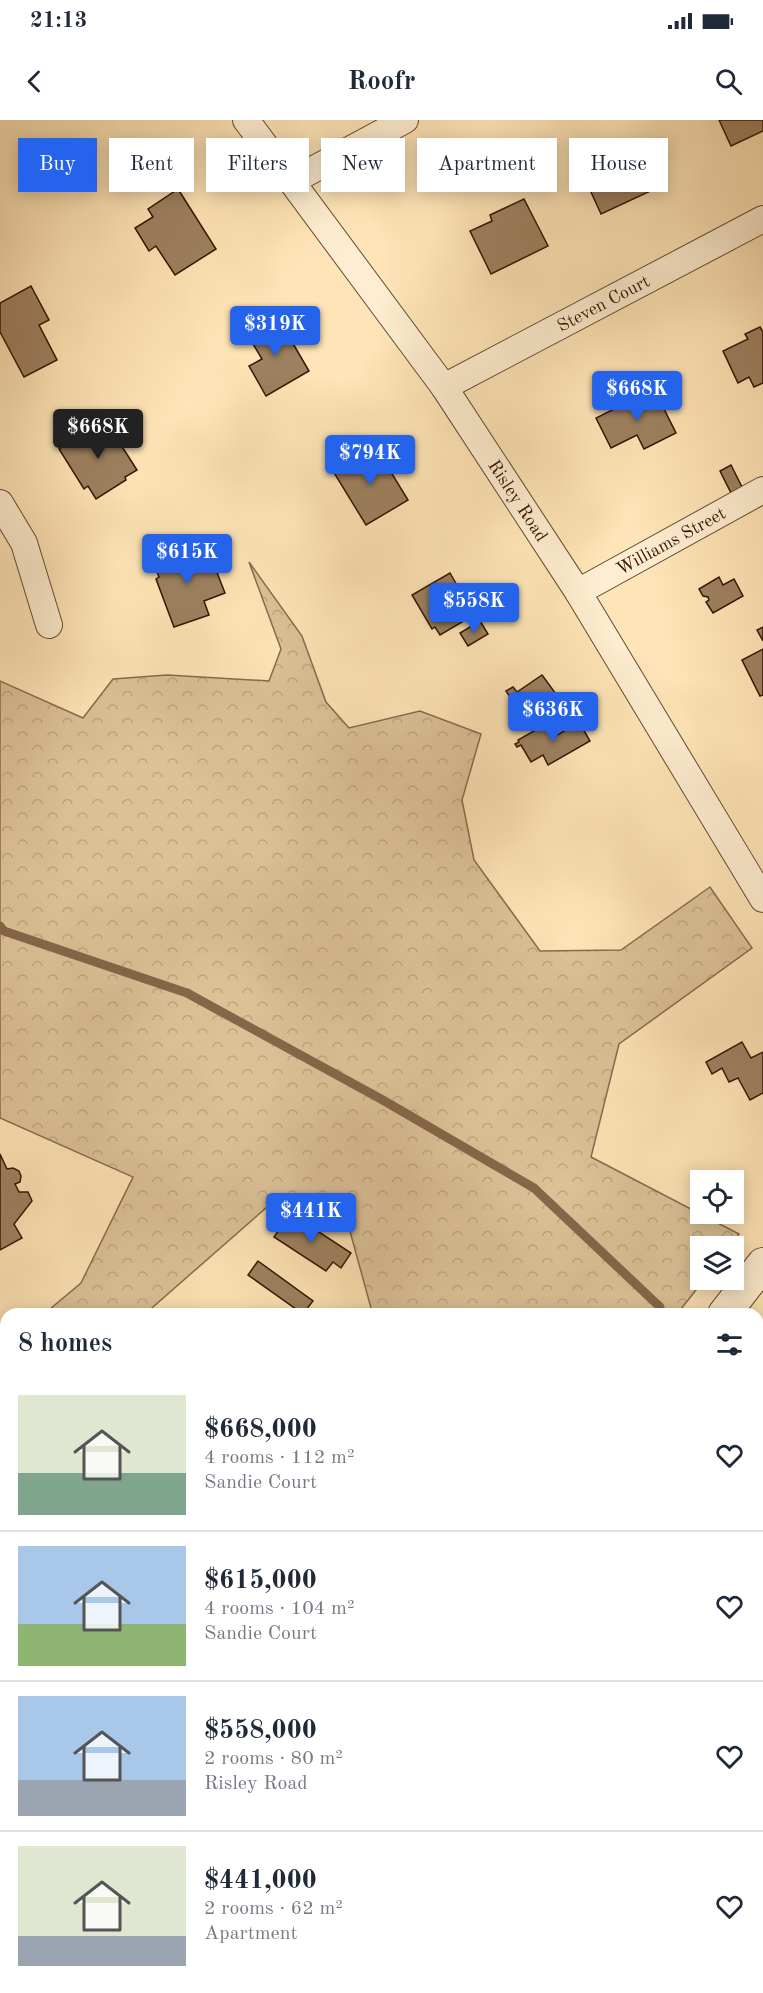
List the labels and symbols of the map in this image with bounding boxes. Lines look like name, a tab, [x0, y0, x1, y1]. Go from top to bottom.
street label: Steven Court	[554, 272, 653, 336]
pin: $319K	[233, 306, 317, 357]
pin: $668K	[595, 371, 679, 422]
pin: $668K	[56, 409, 140, 460]
pin: $794K	[328, 435, 412, 486]
street label: Risley Road	[484, 457, 550, 545]
street label: Williams Street	[614, 504, 729, 579]
pin: $615K	[145, 534, 229, 585]
pin: $558K	[432, 583, 516, 634]
pin: $636K	[511, 692, 595, 743]
pin: $441K	[269, 1193, 353, 1244]

